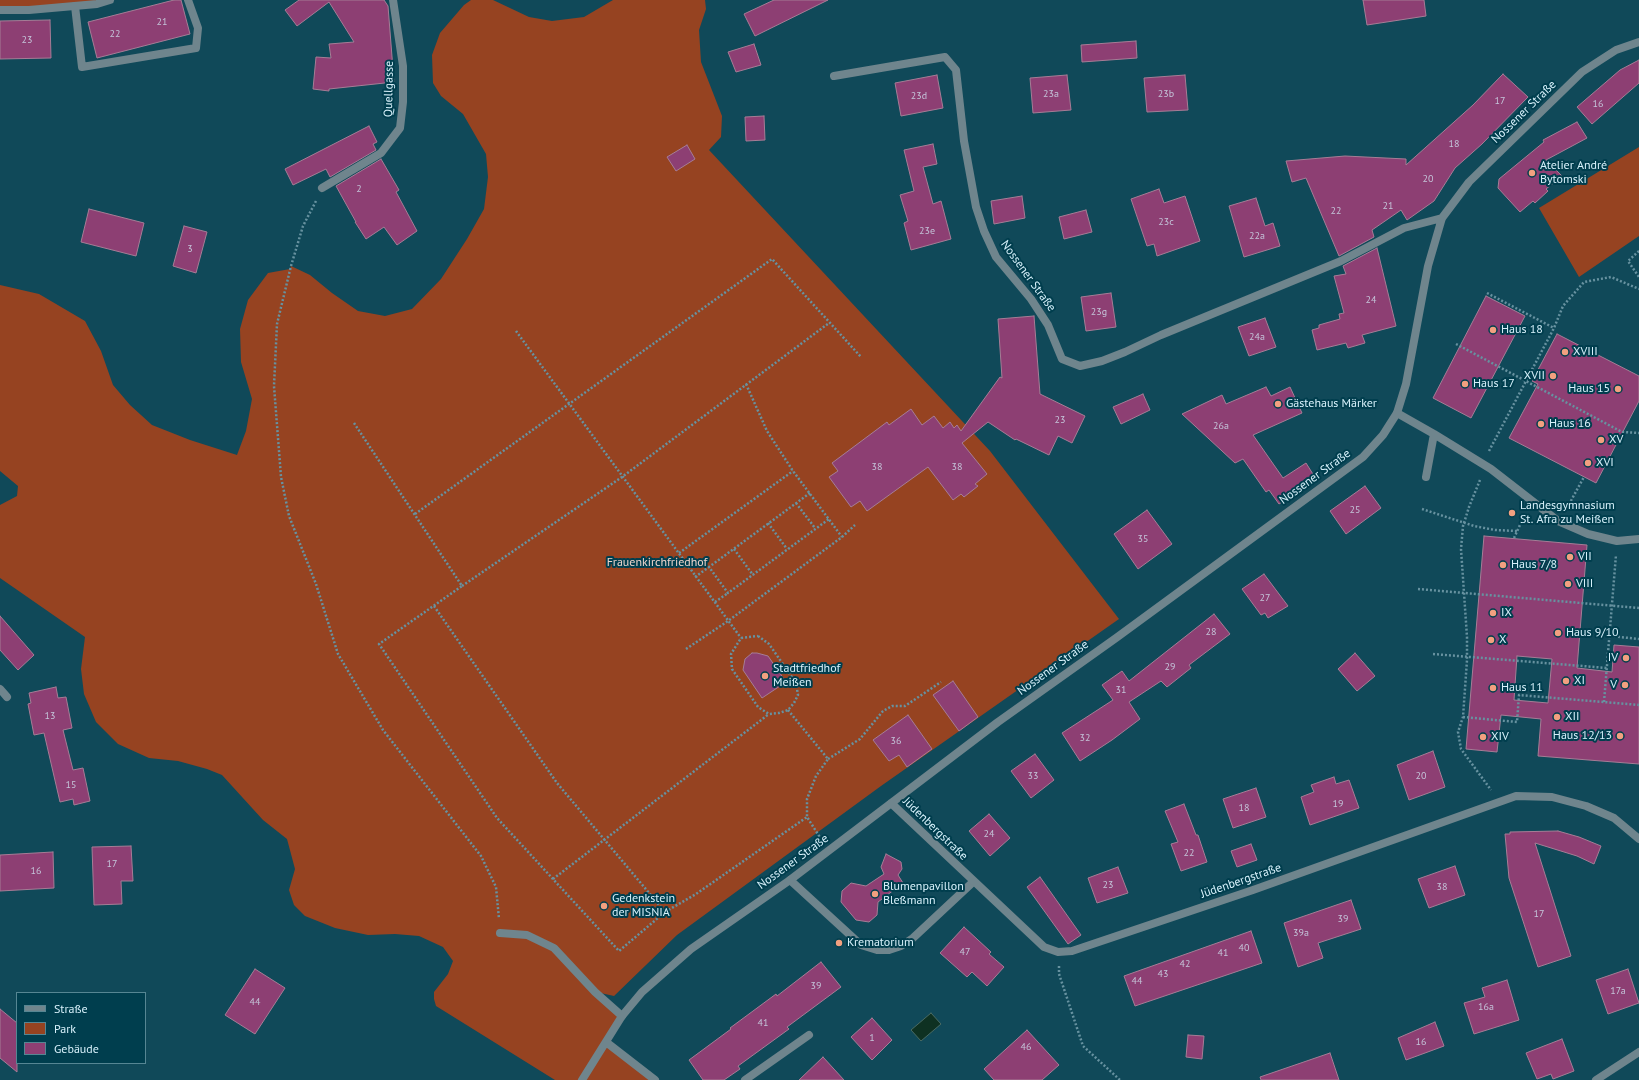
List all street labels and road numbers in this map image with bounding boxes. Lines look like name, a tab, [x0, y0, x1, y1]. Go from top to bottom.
street label: Quellgasse	[381, 61, 397, 117]
street label: Nossener Straße	[1489, 78, 1559, 146]
street label: Nossener Straße	[997, 238, 1059, 314]
street label: Nossener Straße	[1277, 446, 1353, 508]
street label: Nossener Straße	[1015, 637, 1091, 699]
street label: Jüdenbergstraße	[900, 794, 970, 864]
street label: Nossener Straße	[755, 831, 831, 893]
street label: Jüdenbergstraße	[1199, 860, 1283, 902]

